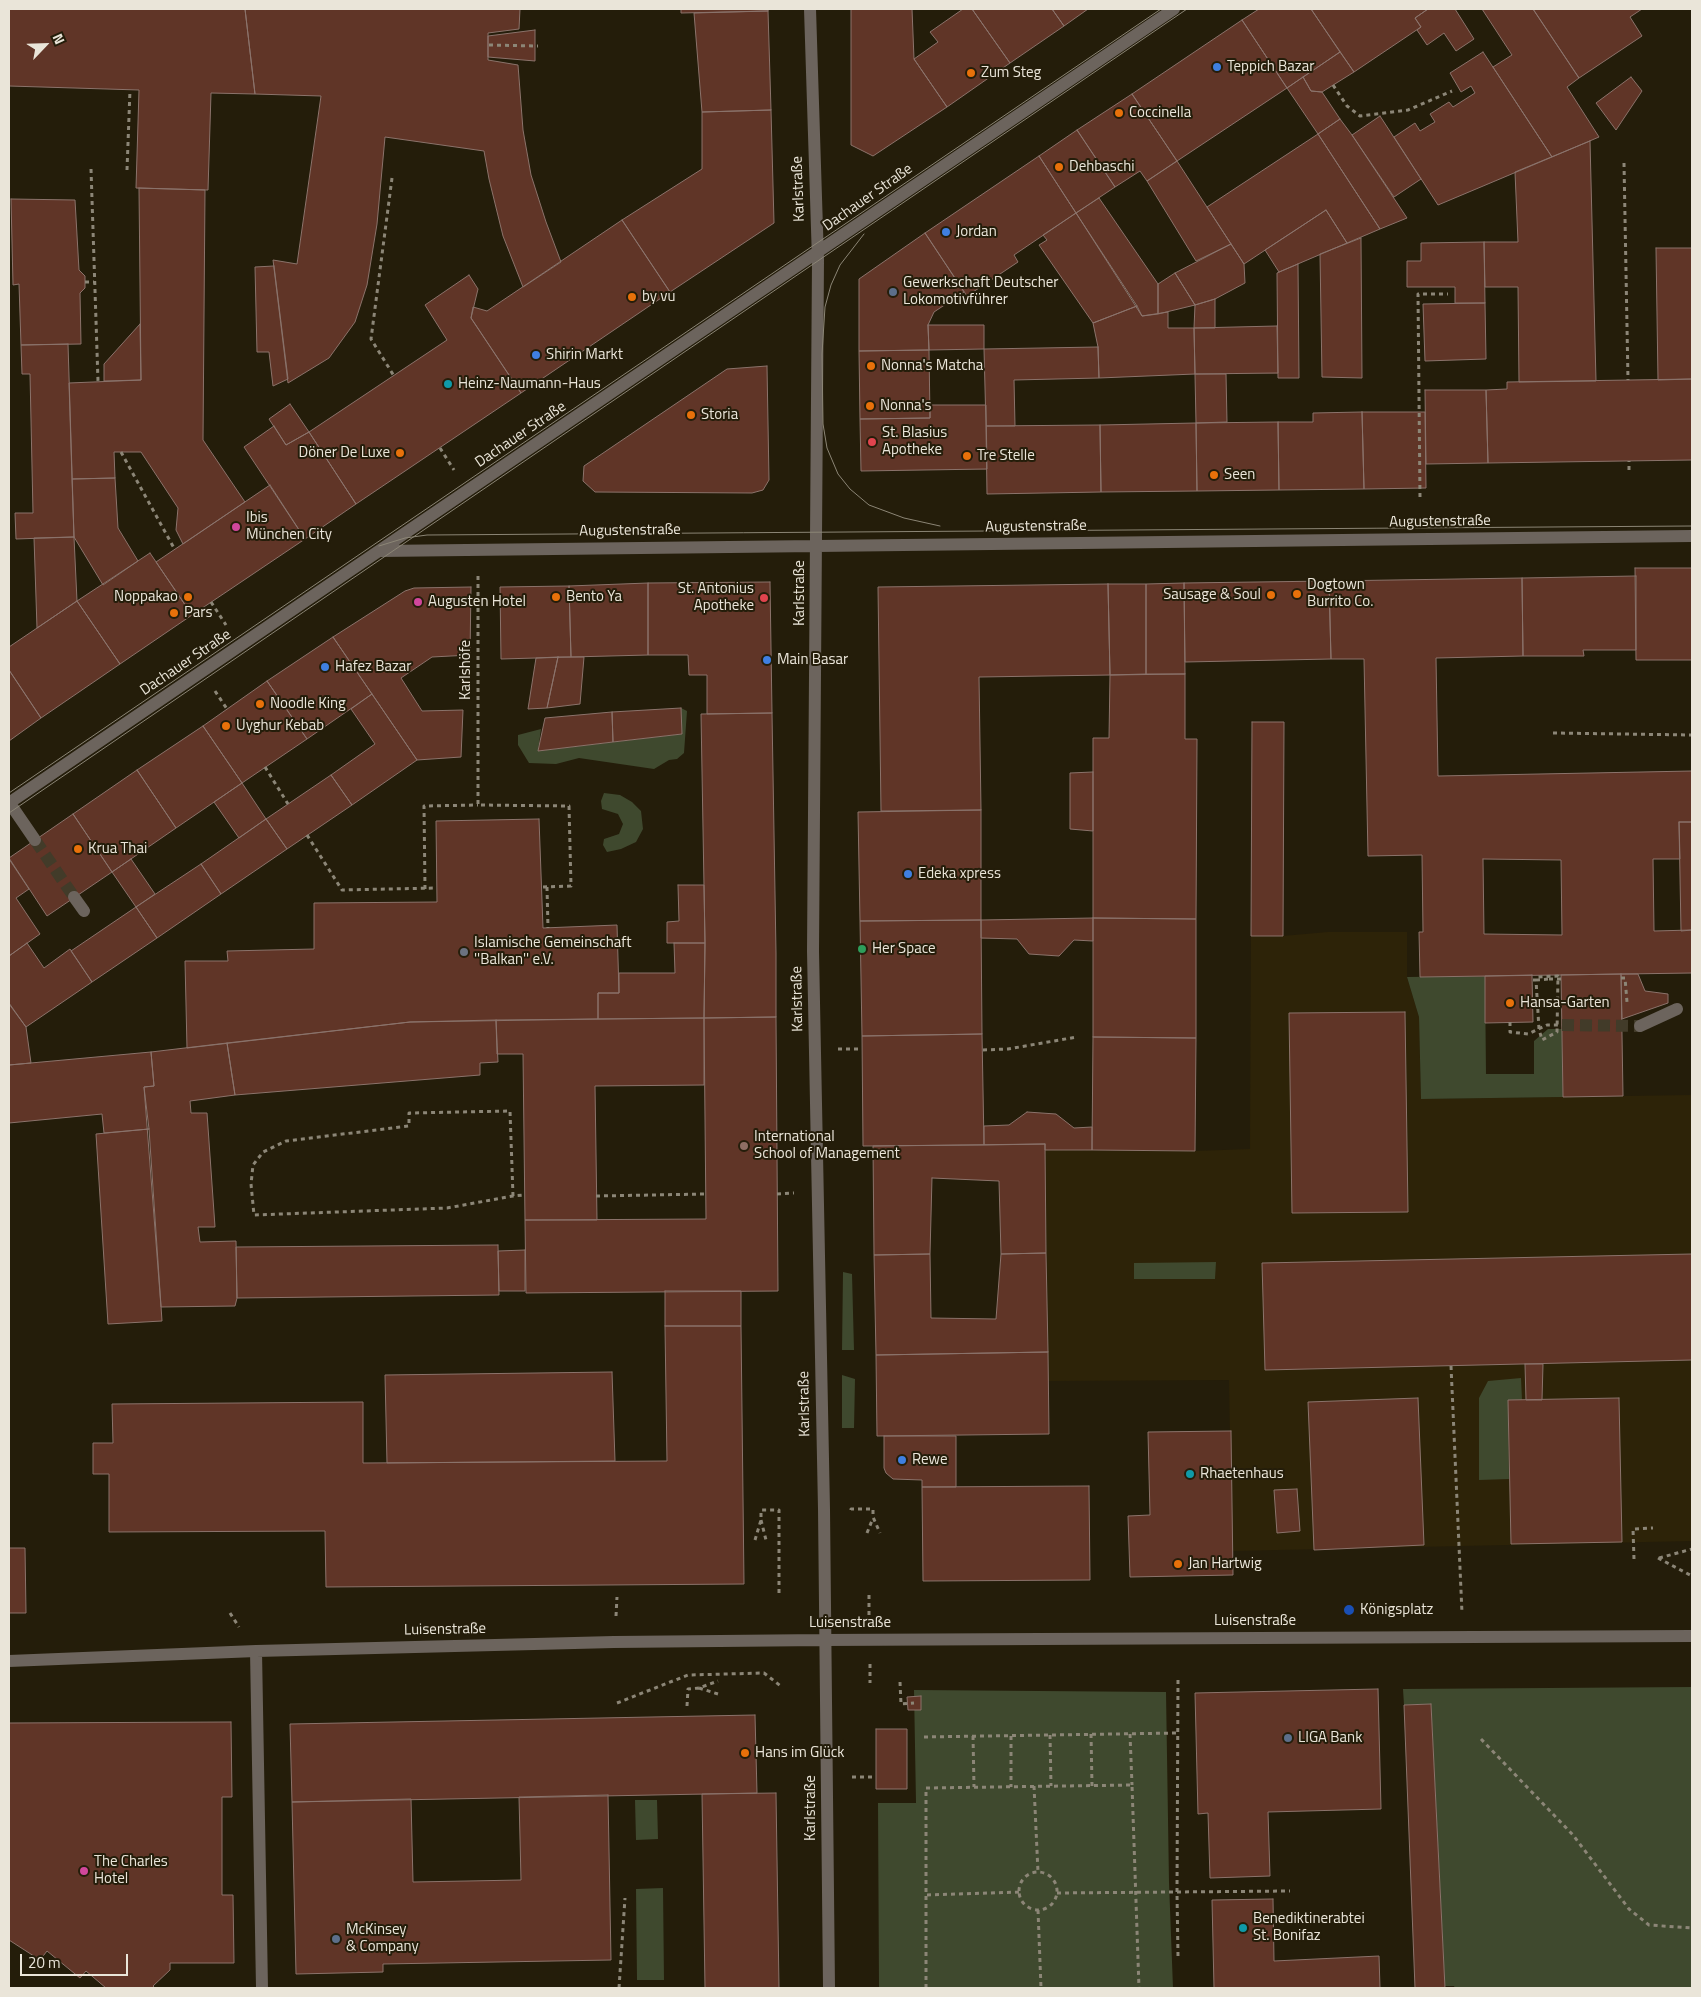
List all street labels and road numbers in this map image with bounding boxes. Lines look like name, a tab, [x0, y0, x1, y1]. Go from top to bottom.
street label: Karlstraße	[789, 156, 809, 222]
street label: Dachauer Straße	[820, 160, 916, 236]
street label: Dachauer Straße	[472, 398, 570, 472]
street label: Augustenstraße	[1389, 512, 1491, 532]
street label: Augustenstraße	[985, 517, 1087, 537]
street label: Augustenstraße	[579, 521, 681, 541]
street label: Karlstraße	[791, 560, 809, 626]
street label: Dachauer Straße	[137, 626, 235, 700]
street label: Karlshöfe	[457, 640, 475, 700]
street label: Karlstraße	[788, 966, 808, 1032]
street label: Karlstraße	[795, 1371, 815, 1437]
street label: Luisenstraße	[1214, 1612, 1296, 1630]
street label: Luisenstraße	[809, 1614, 891, 1632]
street label: Luisenstraße	[404, 1620, 486, 1640]
street label: Karlstraße	[802, 1775, 820, 1841]

